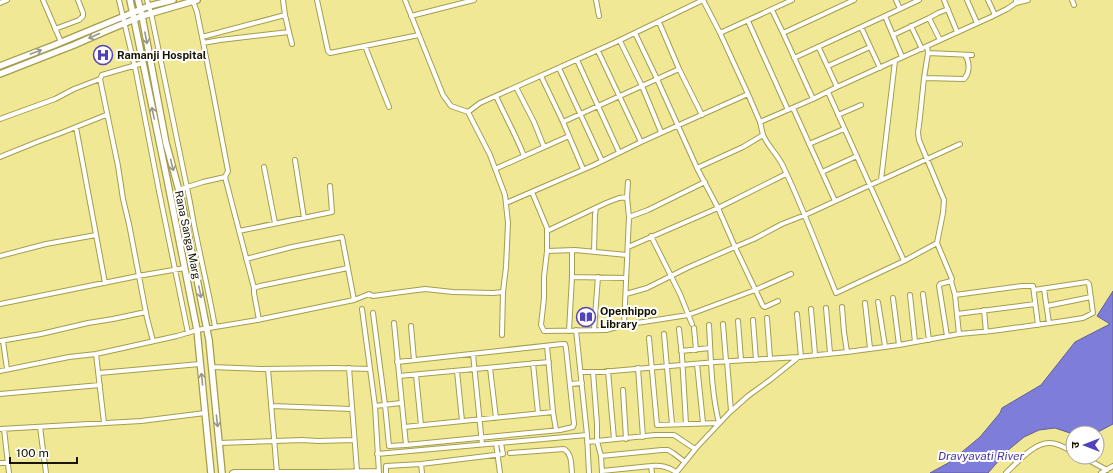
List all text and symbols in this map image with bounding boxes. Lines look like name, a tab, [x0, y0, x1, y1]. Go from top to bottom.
one-way arrow	[143, 31, 151, 44]
one-way arrow	[88, 33, 100, 40]
hospital icon: Ramanji Hospital	[92, 44, 114, 66]
one-way arrow	[30, 47, 42, 55]
place label: Ramanji Hospital	[117, 49, 207, 61]
one-way arrow	[149, 107, 157, 120]
one-way arrow	[169, 159, 176, 172]
street label: Rana Sanga Marg	[173, 190, 203, 281]
one-way arrow	[196, 286, 204, 299]
place label: Openhippo Library	[600, 305, 657, 330]
library icon: Openhippo Library	[575, 306, 597, 328]
one-way arrow	[198, 372, 205, 385]
one-way arrow	[213, 414, 221, 427]
north arrow	[1065, 425, 1105, 465]
scale bar	[10, 439, 77, 465]
text: उ	[1069, 441, 1081, 448]
text: 100 m	[16, 446, 49, 460]
water label: Dravyavati River	[938, 449, 1025, 463]

